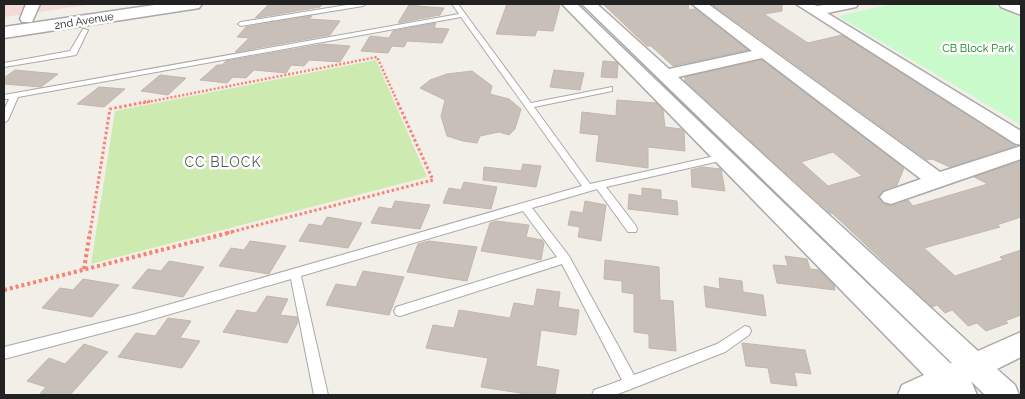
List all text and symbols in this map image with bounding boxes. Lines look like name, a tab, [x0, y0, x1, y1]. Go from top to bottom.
street label: 2nd Avenue	[53, 10, 115, 32]
park label: CB Block Park	[942, 42, 1014, 55]
district label: CC BLOCK	[185, 154, 261, 170]

